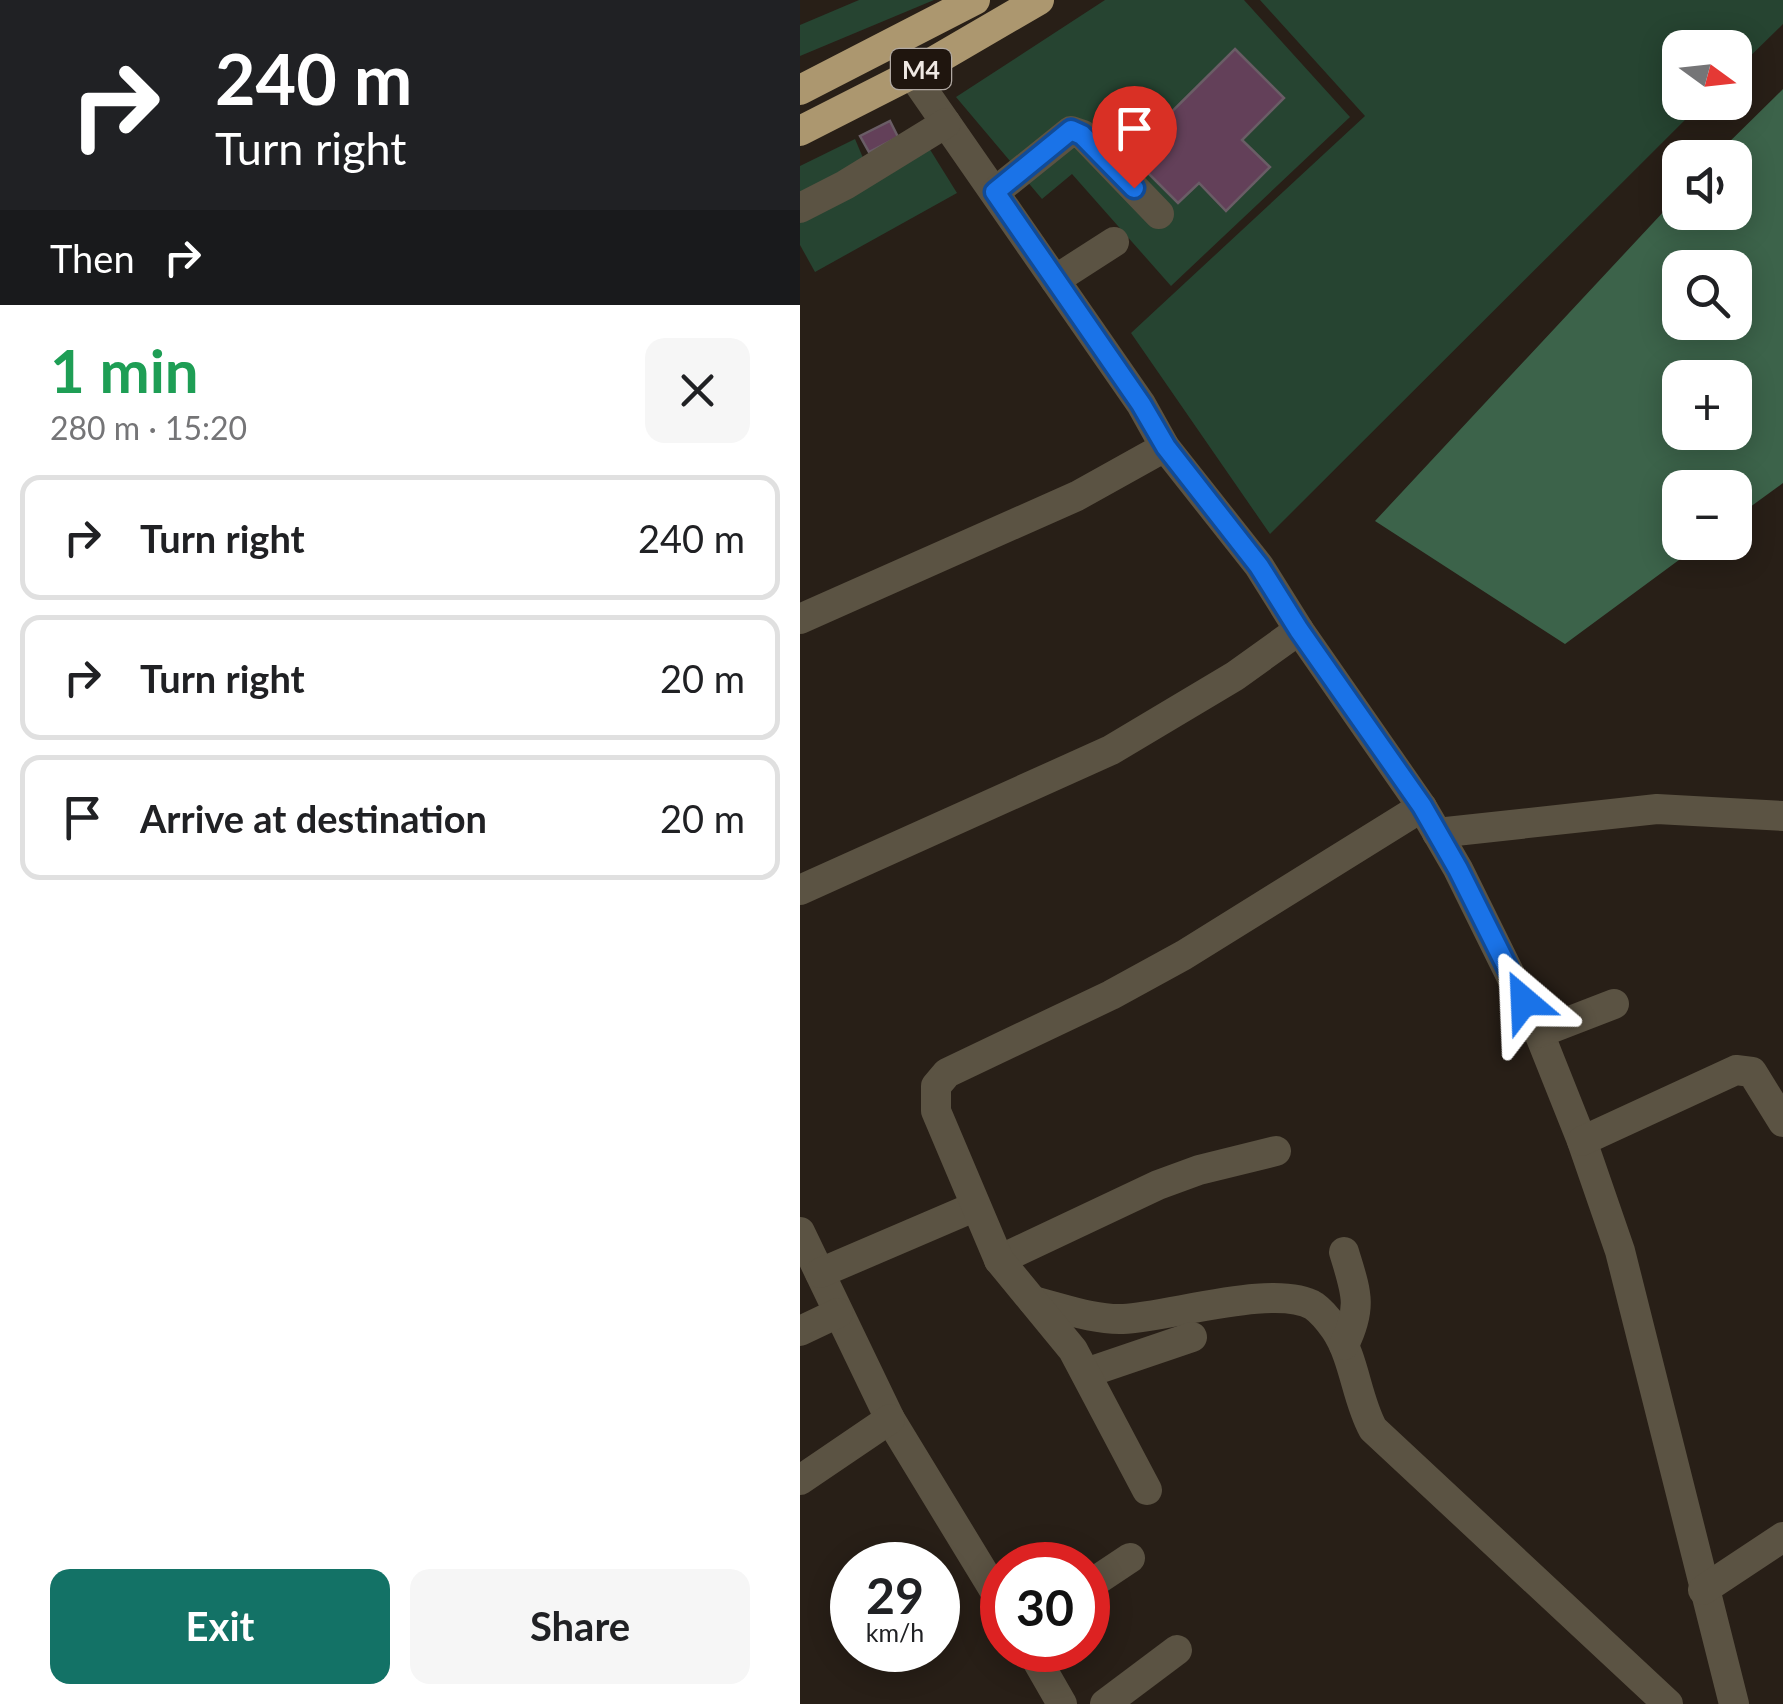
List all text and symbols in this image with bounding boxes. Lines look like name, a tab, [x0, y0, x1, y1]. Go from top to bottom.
north arrow	[1662, 30, 1752, 120]
map controls	[1662, 30, 1752, 560]
text: 240 m	[215, 36, 412, 120]
icon: right	[50, 40, 180, 170]
road number: M4	[891, 49, 951, 89]
pin	[1092, 86, 1177, 189]
icon: arrive	[1107, 101, 1162, 156]
text: Turn right	[215, 121, 406, 175]
button: sound	[1662, 140, 1752, 230]
icon: right	[155, 230, 210, 285]
text: Then	[50, 235, 135, 281]
button: search	[1662, 250, 1752, 340]
text: 1 min	[50, 334, 199, 406]
button: close	[645, 338, 750, 443]
button: +	[1662, 360, 1752, 450]
text: 280 m · 15:20	[50, 408, 247, 447]
button: −	[1662, 470, 1752, 560]
icon: right	[55, 510, 110, 565]
text: Turn right	[140, 515, 305, 561]
text: 240 m	[638, 515, 745, 561]
icon: right	[55, 650, 110, 705]
text: Turn right	[140, 655, 305, 701]
text: 20 m	[660, 655, 745, 701]
icon: arrive	[55, 790, 110, 845]
text: Arrive at destination	[140, 795, 487, 841]
text: 20 m	[660, 795, 745, 841]
position arrow	[1472, 949, 1576, 1053]
speed limit sign: 30	[980, 1542, 1110, 1672]
text: 29	[866, 1565, 924, 1625]
button: Exit	[50, 1569, 390, 1684]
button: Share	[410, 1569, 750, 1684]
text: km/h	[866, 1617, 924, 1647]

